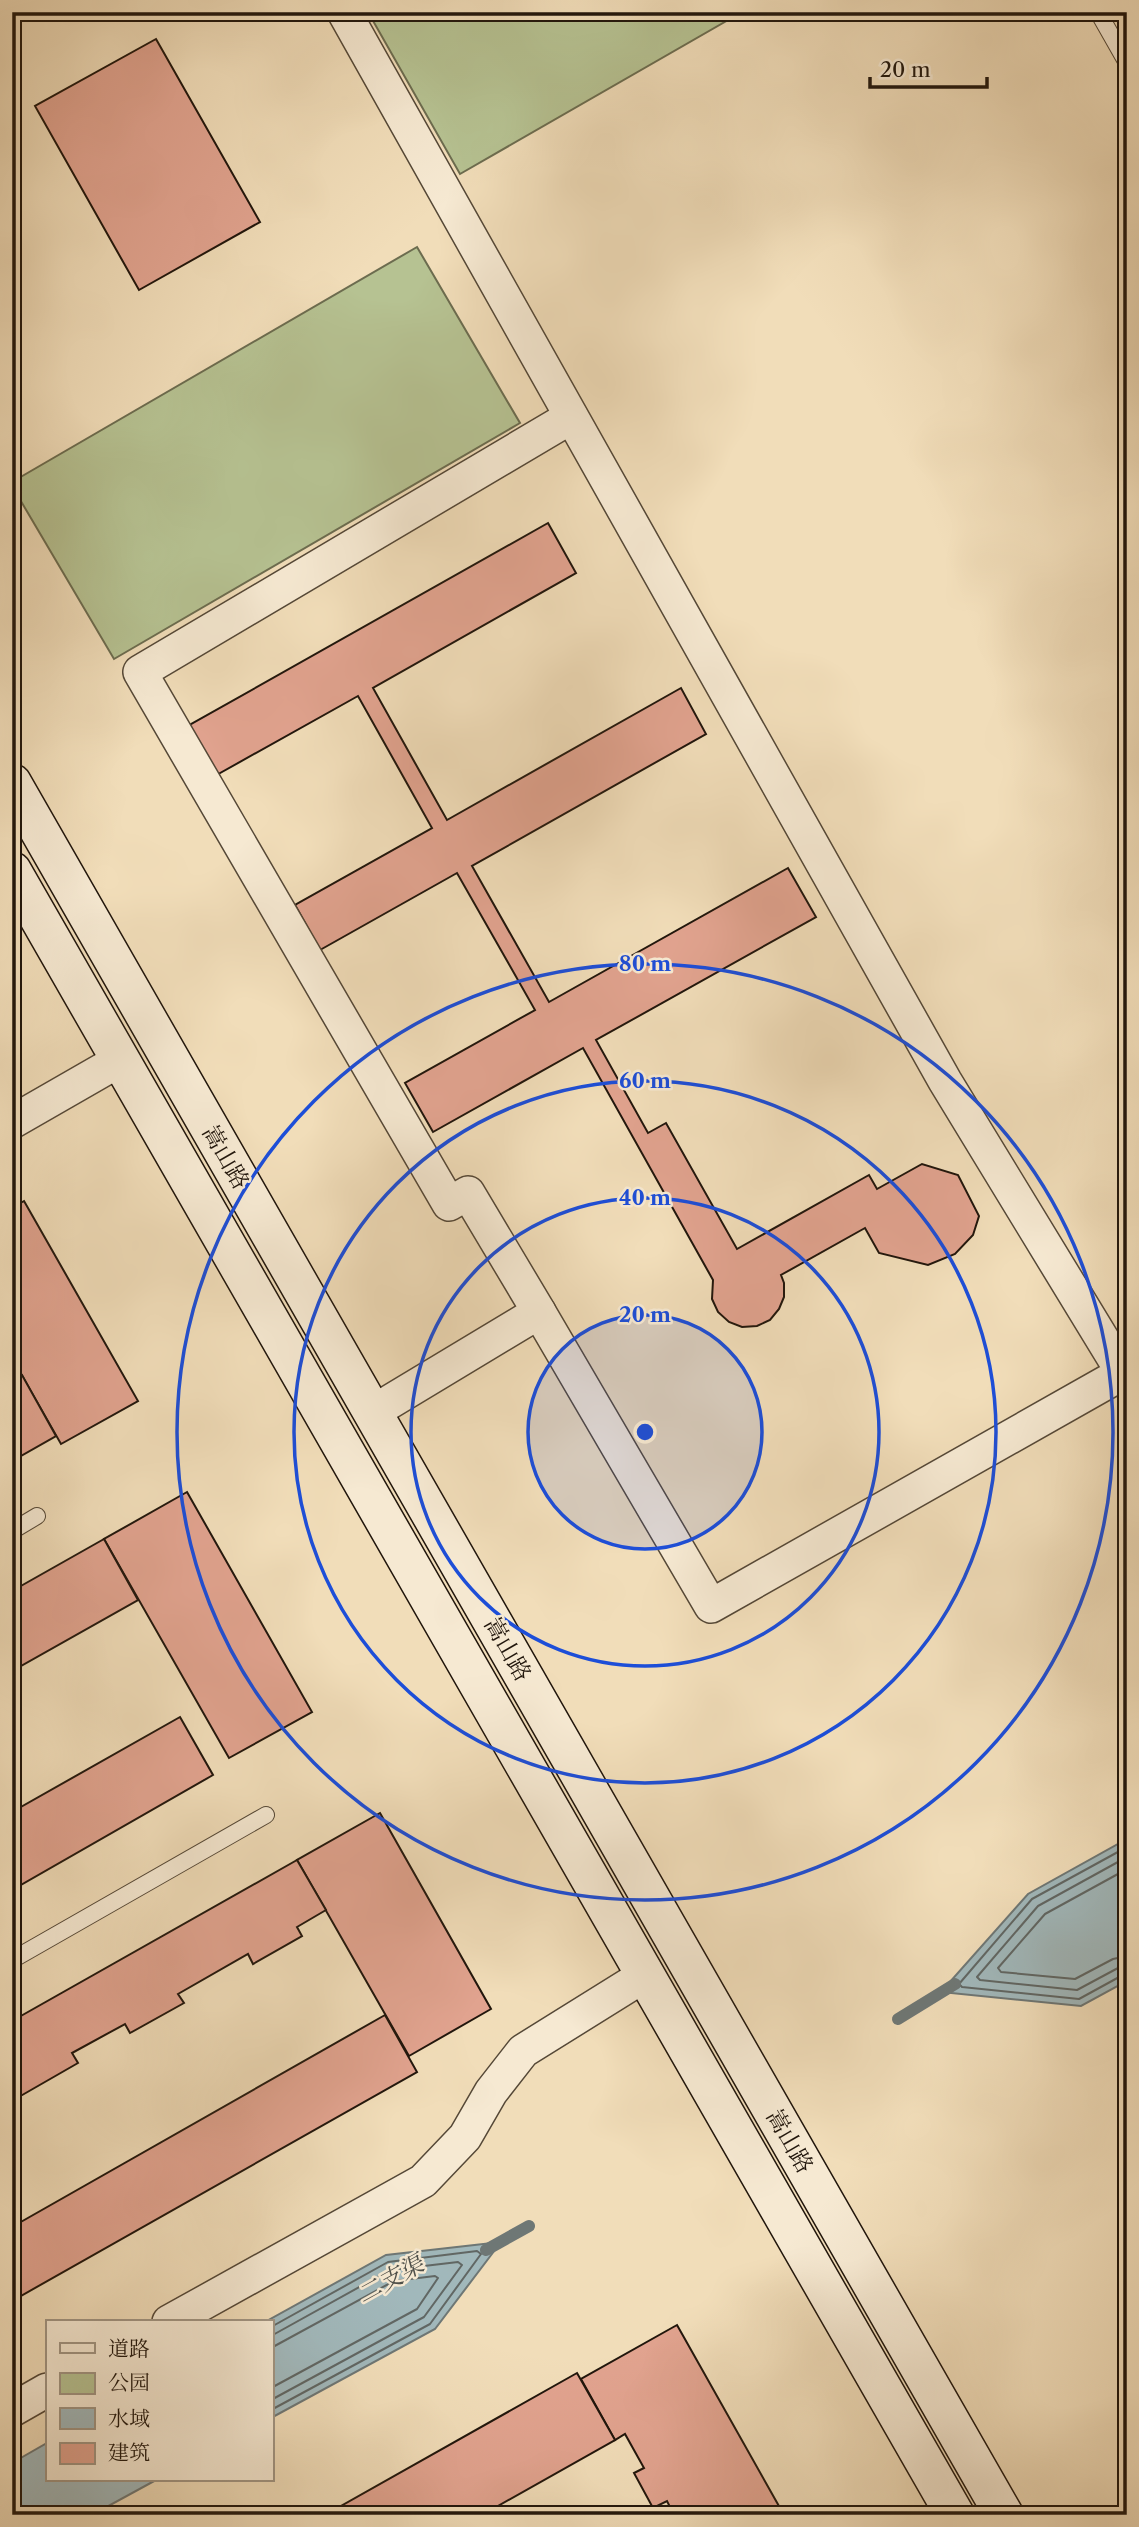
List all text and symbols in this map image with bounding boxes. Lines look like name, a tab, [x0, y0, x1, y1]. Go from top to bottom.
scale bar	[870, 46, 987, 90]
text: 20 m	[880, 57, 931, 82]
text: 80 m	[619, 951, 671, 976]
text: 60 m	[619, 1068, 671, 1093]
street label: 嵩山路	[197, 1120, 255, 1194]
text: 40 m	[619, 1185, 671, 1210]
text: 20 m	[619, 1302, 671, 1327]
centre of rings	[633, 1420, 657, 1444]
street label: 嵩山路	[479, 1612, 537, 1686]
street label: 嵩山路	[761, 2104, 819, 2178]
water label: 二支渠	[351, 2247, 431, 2309]
legend	[46, 2320, 273, 2482]
text: 道路	[108, 2336, 150, 2361]
text: 公园	[108, 2370, 150, 2395]
text: 水域	[108, 2406, 150, 2431]
text: 建筑	[108, 2440, 150, 2465]

